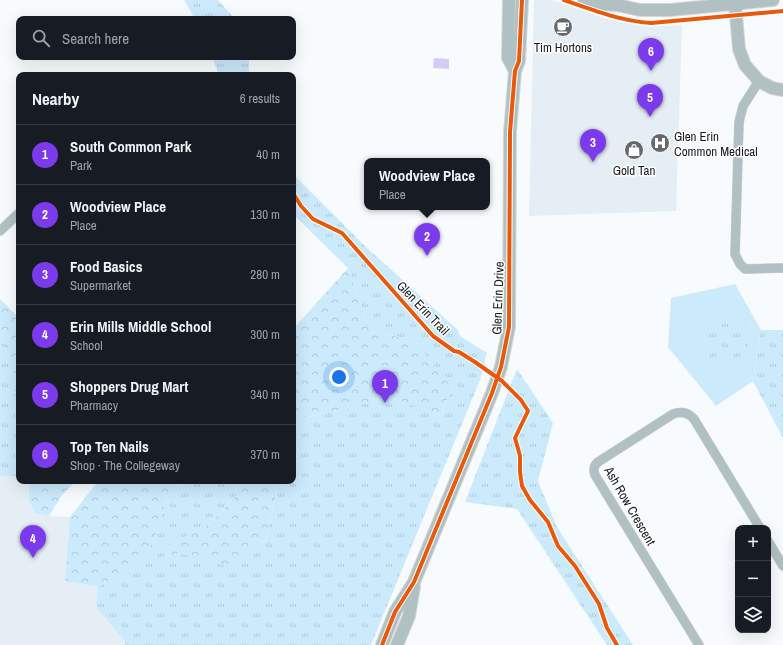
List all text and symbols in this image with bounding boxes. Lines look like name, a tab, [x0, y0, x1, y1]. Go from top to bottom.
search box	[16, 16, 296, 60]
cafe icon: Tim Hortons	[552, 16, 574, 38]
icon: search	[30, 27, 52, 49]
text: Search here	[62, 28, 129, 49]
pin: 6	[638, 38, 664, 71]
place label: Tim Hortons	[534, 39, 592, 56]
pin: 5	[637, 84, 663, 117]
text: Nearby	[32, 87, 79, 110]
text: 6 results	[240, 90, 280, 107]
place label: Glen Erin Common Medical	[674, 128, 758, 160]
pin: 3	[580, 129, 606, 162]
hospital icon: Glen Erin Common Medical	[649, 132, 671, 154]
text: South Common Park	[70, 136, 192, 157]
shop icon: Gold Tan	[623, 139, 645, 161]
text: 1	[42, 146, 48, 163]
text: 40 m	[256, 146, 280, 163]
text: Park	[70, 157, 92, 174]
popup	[364, 158, 490, 210]
place label: Gold Tan	[613, 162, 655, 179]
text: Woodview Place	[379, 165, 475, 186]
text: Place	[379, 186, 406, 203]
text: Woodview Place	[70, 196, 166, 217]
text: 2	[42, 206, 48, 223]
text: 130 m	[250, 206, 280, 223]
text: Place	[70, 217, 97, 234]
pin: 2	[414, 223, 440, 256]
text: Food Basics	[70, 256, 143, 277]
street label: Glen Erin Drive	[488, 261, 508, 335]
text: 3	[42, 266, 48, 283]
text: 280 m	[250, 266, 280, 283]
text: Supermarket	[70, 277, 131, 294]
street label: Glen Erin Trail	[393, 277, 453, 339]
text: Erin Mills Middle School	[70, 316, 212, 337]
text: 4	[42, 326, 48, 343]
text: 300 m	[250, 326, 280, 343]
text: School	[70, 337, 103, 354]
your location	[329, 367, 349, 387]
pin: 1	[372, 370, 398, 403]
text: Shoppers Drug Mart	[70, 376, 188, 397]
text: 5	[42, 386, 48, 403]
text: 340 m	[250, 386, 280, 403]
text: Pharmacy	[70, 397, 118, 414]
text: Top Ten Nails	[70, 436, 149, 457]
text: 6	[42, 446, 48, 463]
text: 370 m	[250, 446, 280, 463]
text: Shop · The Collegeway	[70, 457, 180, 474]
street label: Ash Row Crescent	[600, 463, 659, 548]
pin: 4	[20, 525, 46, 558]
map controls	[735, 525, 771, 633]
button: +	[735, 525, 771, 561]
button: −	[735, 561, 771, 597]
button: layers	[735, 597, 771, 633]

